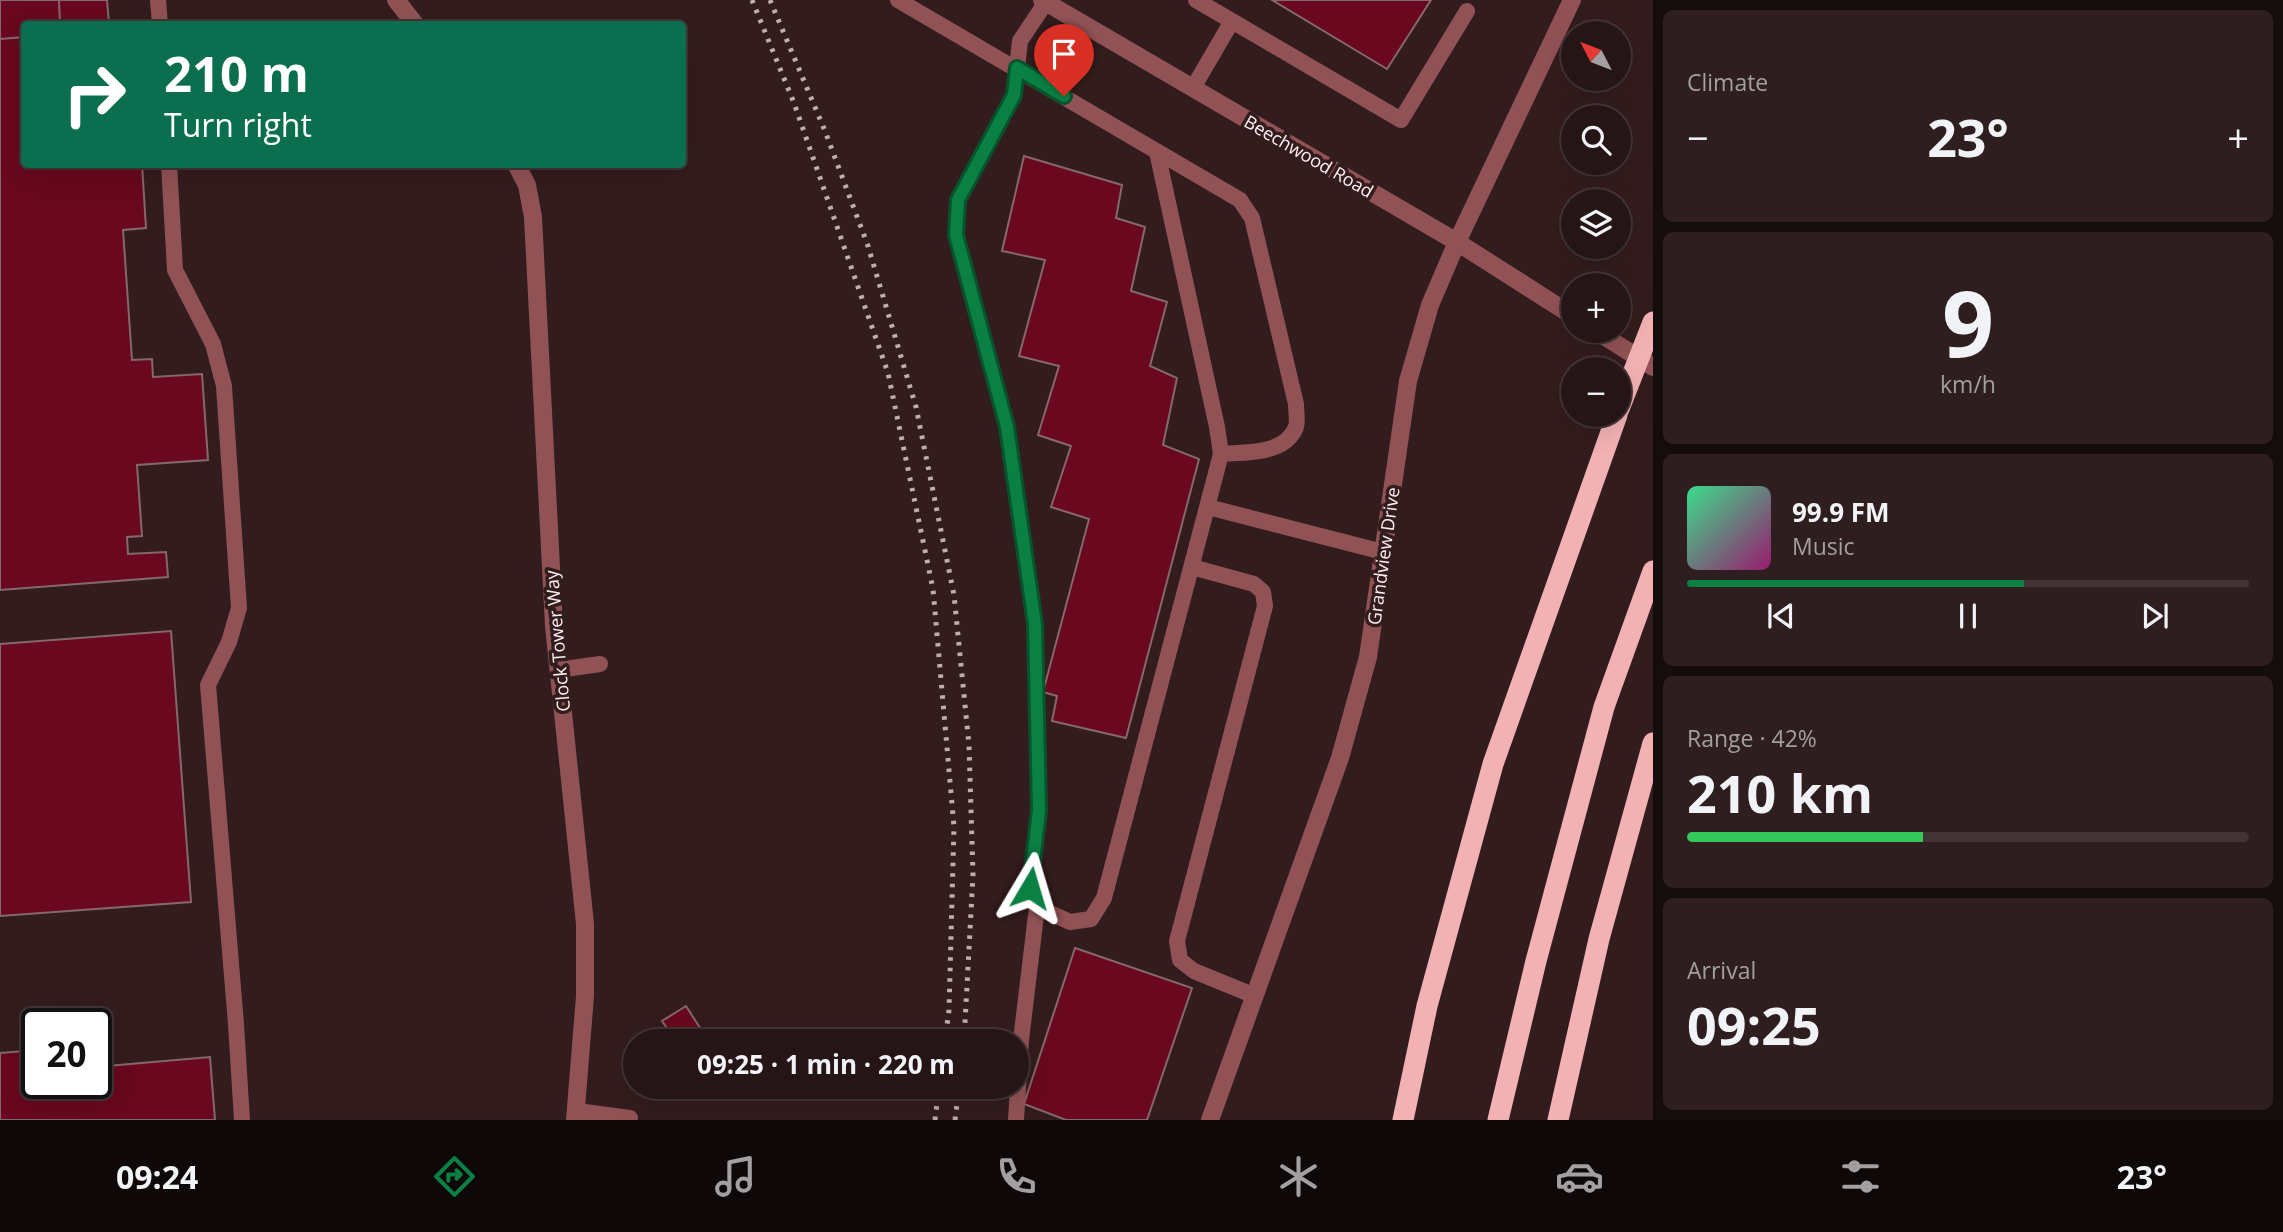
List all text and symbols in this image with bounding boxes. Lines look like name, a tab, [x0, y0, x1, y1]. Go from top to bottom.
north arrow	[1561, 21, 1631, 91]
map controls	[1561, 21, 1631, 427]
pin	[1034, 24, 1094, 96]
icon: arrive	[1045, 35, 1083, 73]
text: 210 m	[164, 40, 309, 106]
icon: right	[49, 49, 140, 140]
text: Climate	[1687, 66, 1768, 98]
text: 23°	[1927, 101, 2009, 172]
text: Turn right	[164, 103, 312, 146]
button: search	[1561, 105, 1631, 175]
street label: Beechwood Road	[1240, 109, 1378, 203]
text: −	[1687, 111, 1709, 163]
text: +	[2227, 111, 2249, 163]
button: layers	[1561, 189, 1631, 259]
text: 9	[1942, 260, 1994, 384]
button: +	[1561, 273, 1631, 343]
button: −	[1561, 357, 1631, 427]
text: km/h	[1940, 368, 1996, 400]
street label: Grandview Drive	[1361, 486, 1405, 626]
text: 99.9 FM	[1792, 494, 1890, 530]
text: Music	[1792, 530, 1855, 562]
street label: Clock Tower Way	[539, 568, 575, 713]
icon: previous	[1762, 597, 1800, 635]
icon: pause	[1949, 597, 1987, 635]
icon: next	[2136, 597, 2174, 635]
text: Range · 42%	[1687, 722, 1817, 754]
text: 210 km	[1687, 757, 1873, 828]
position arrow	[993, 851, 1067, 925]
text: Arrival	[1687, 954, 1756, 986]
text: 09:25	[1687, 989, 1821, 1060]
speed limit sign: 20	[21, 1008, 112, 1099]
text: 09:25 · 1 min · 220 m	[697, 1046, 955, 1082]
icon: directions	[430, 1152, 479, 1201]
icon: music	[711, 1152, 760, 1201]
icon: phone	[992, 1152, 1041, 1201]
icon: climate	[1274, 1152, 1323, 1201]
icon: car	[1555, 1152, 1604, 1201]
icon: filters	[1836, 1152, 1885, 1201]
text: 09:24	[116, 1155, 198, 1198]
text: 23°	[2117, 1155, 2167, 1198]

